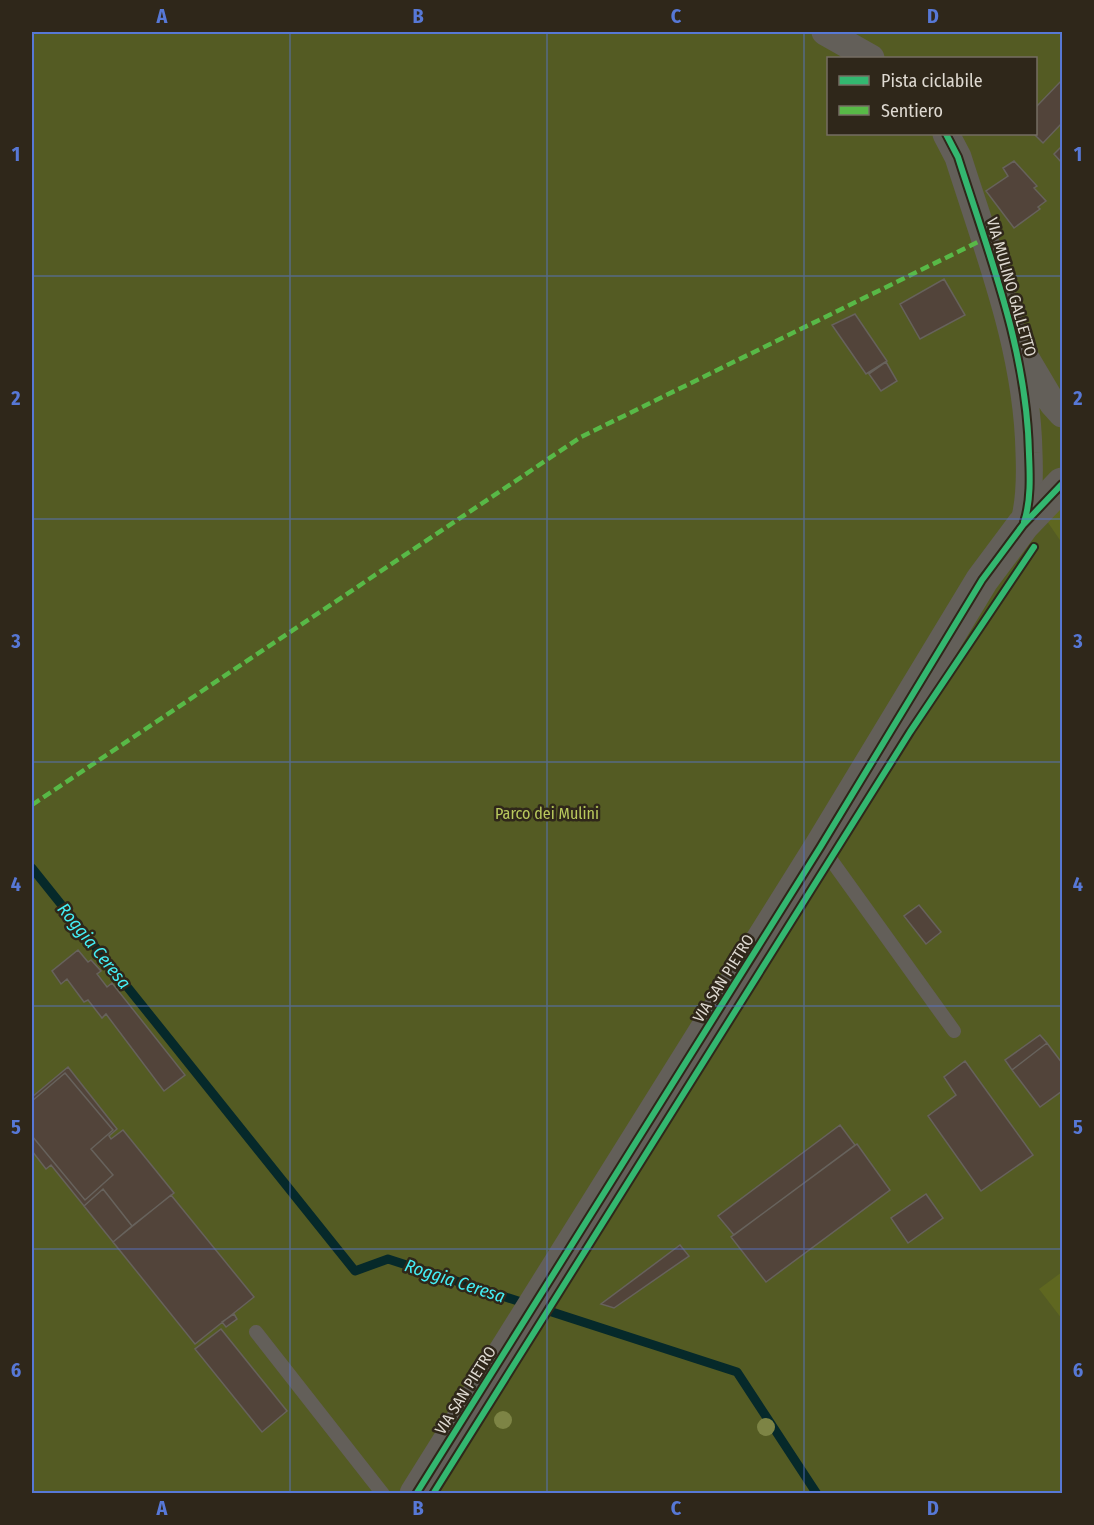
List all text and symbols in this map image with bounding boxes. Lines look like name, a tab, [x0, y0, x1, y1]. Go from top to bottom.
text: A	[156, 4, 169, 28]
text: B	[412, 4, 424, 28]
text: C	[671, 4, 682, 28]
text: D	[927, 4, 939, 28]
legend	[827, 57, 1037, 135]
text: Pista ciclabile	[881, 70, 983, 92]
text: Sentiero	[881, 100, 943, 122]
text: 1	[12, 142, 20, 166]
text: 1	[1074, 142, 1082, 166]
street label: VIA MULINO GALLETTO	[983, 215, 1040, 359]
text: 2	[10, 386, 21, 410]
text: 2	[1072, 386, 1083, 410]
text: 3	[10, 629, 21, 653]
text: 3	[1072, 629, 1083, 653]
park label: Parco dei Mulini	[495, 804, 599, 823]
text: 4	[11, 872, 21, 896]
text: 4	[1073, 872, 1083, 896]
water label: Roggia Ceresa	[53, 899, 135, 993]
street label: VIA SAN PIETRO	[689, 931, 758, 1026]
text: 5	[11, 1115, 21, 1139]
text: 5	[1073, 1115, 1083, 1139]
water label: Roggia Ceresa	[402, 1254, 508, 1308]
street label: VIA SAN PIETRO	[431, 1343, 500, 1438]
text: 6	[11, 1358, 21, 1382]
text: 6	[1073, 1358, 1083, 1382]
text: A	[156, 1496, 169, 1520]
text: B	[412, 1496, 424, 1520]
text: C	[671, 1496, 682, 1520]
text: D	[927, 1496, 939, 1520]

